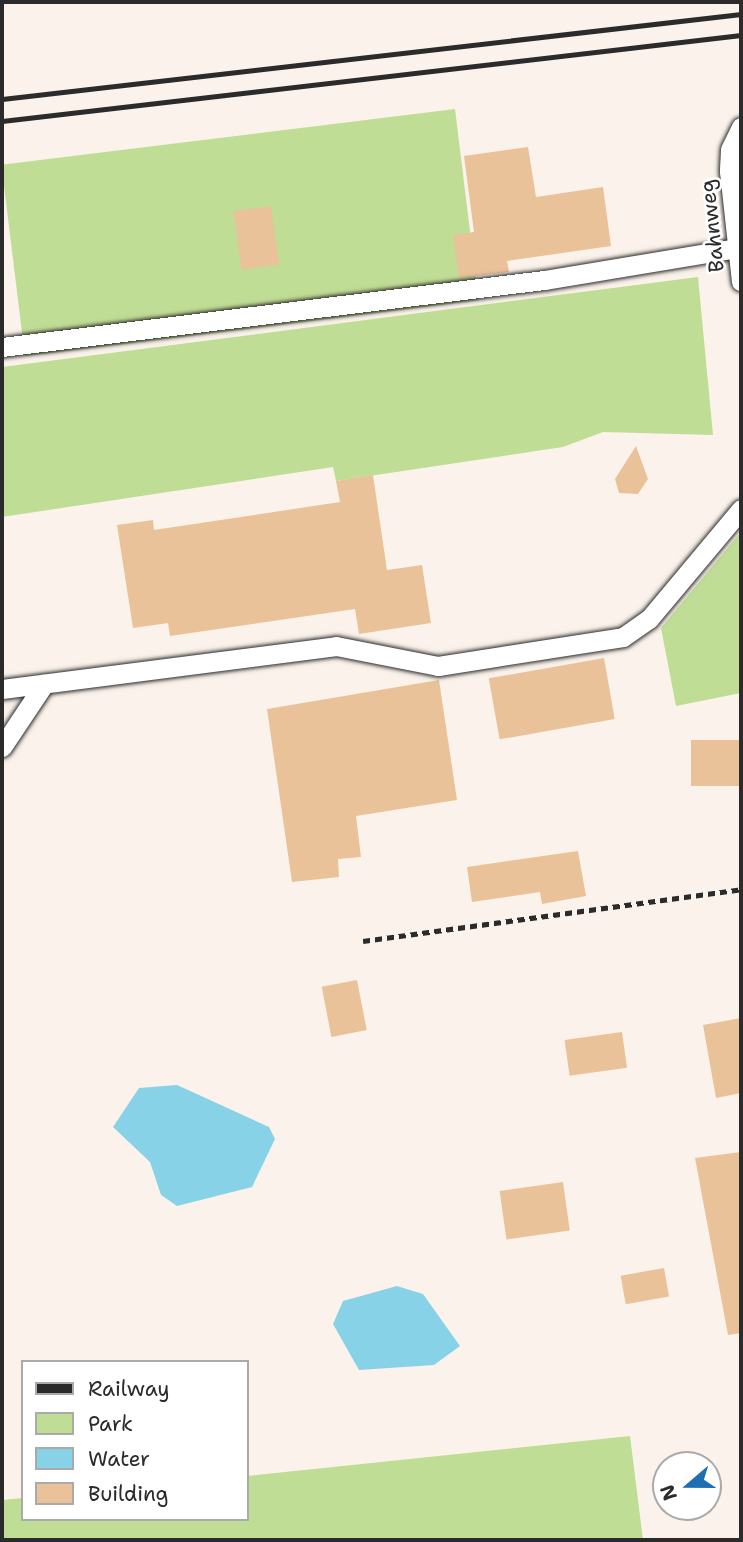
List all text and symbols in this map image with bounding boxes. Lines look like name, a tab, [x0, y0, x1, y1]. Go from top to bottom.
street label: Bahnweg	[695, 178, 729, 274]
legend	[21, 1360, 248, 1521]
text: Railway	[88, 1375, 170, 1403]
text: Park	[88, 1410, 133, 1438]
text: Water	[88, 1445, 150, 1473]
north arrow	[652, 1451, 722, 1521]
text: Building	[88, 1480, 168, 1508]
text: N	[654, 1481, 683, 1504]

